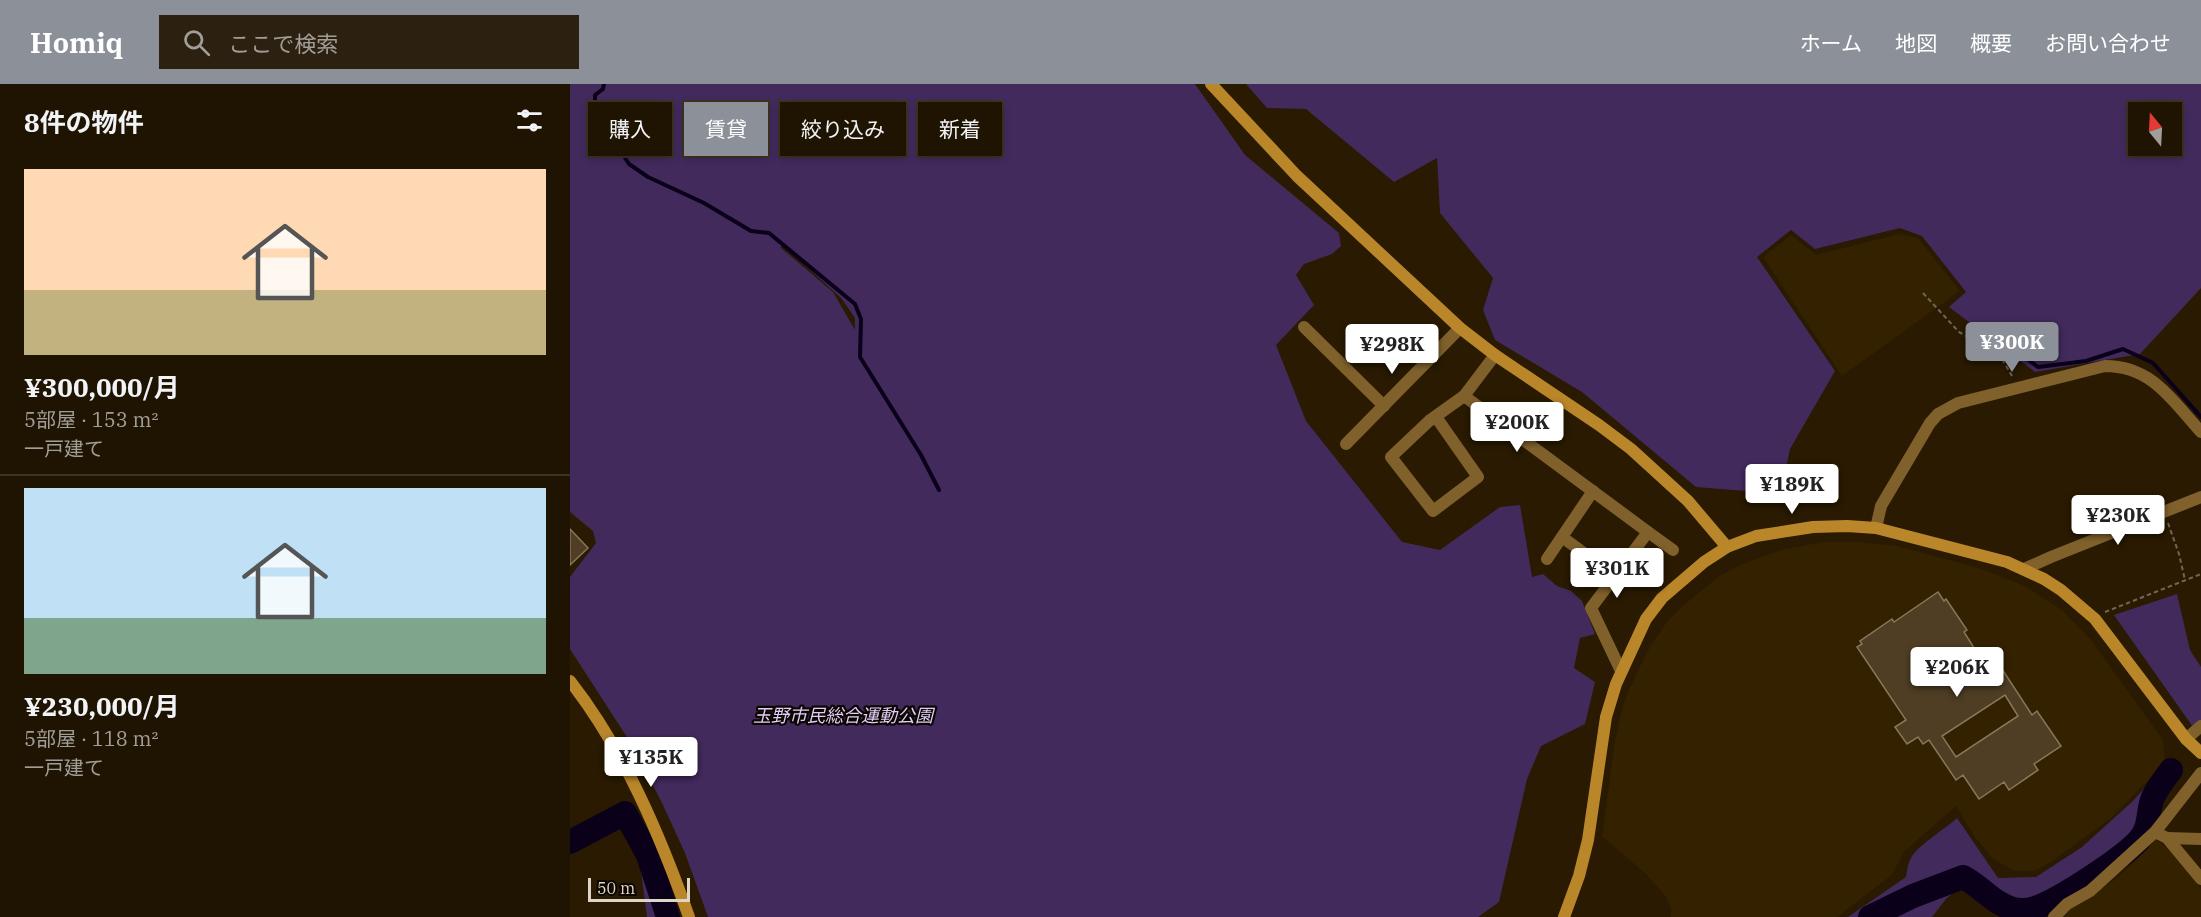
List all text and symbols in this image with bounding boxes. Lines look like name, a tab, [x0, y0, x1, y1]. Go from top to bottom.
search box	[159, 15, 579, 69]
text: Homiq	[30, 24, 123, 61]
icon: search	[180, 26, 213, 59]
text: ここで検索	[228, 29, 338, 58]
text: ホーム	[1800, 29, 1862, 57]
text: 地図	[1895, 29, 1937, 57]
text: 概要	[1970, 29, 2012, 57]
text: お問い合わせ	[2045, 29, 2171, 57]
chip: 購入	[588, 102, 672, 156]
chip: 賃貸	[684, 102, 768, 156]
chip: 絞り込み	[780, 102, 906, 156]
chip: 新着	[918, 102, 1002, 156]
north arrow	[2128, 102, 2182, 156]
map controls	[2128, 102, 2182, 156]
icon: filters	[513, 104, 546, 137]
text: 8件の物件	[24, 105, 144, 139]
icon: home	[231, 208, 339, 316]
pin: ¥300K	[1970, 322, 2054, 373]
pin: ¥298K	[1350, 324, 1434, 375]
text: ¥300K	[1980, 328, 2044, 355]
text: ¥298K	[1360, 330, 1424, 357]
text: ¥300,000/月	[24, 370, 180, 404]
pin: ¥200K	[1475, 402, 1559, 453]
text: 5部屋 · 153 m²	[24, 406, 158, 433]
text: ¥200K	[1485, 408, 1549, 435]
text: 一戸建て	[24, 435, 104, 462]
pin: ¥189K	[1750, 464, 1834, 515]
text: ¥189K	[1760, 470, 1824, 497]
pin: ¥230K	[2076, 495, 2160, 546]
text: ¥230K	[2086, 501, 2150, 528]
icon: home	[231, 527, 339, 635]
pin: ¥301K	[1575, 548, 1659, 599]
text: ¥301K	[1585, 554, 1649, 581]
pin: ¥206K	[1915, 647, 1999, 698]
text: ¥206K	[1925, 653, 1989, 680]
text: ¥230,000/月	[24, 689, 180, 723]
park label: 玉野市民総合運動公園	[753, 704, 936, 727]
text: 5部屋 · 118 m²	[24, 725, 158, 752]
pin: ¥135K	[609, 737, 693, 788]
text: ¥135K	[619, 743, 683, 770]
text: 一戸建て	[24, 754, 104, 781]
scale bar	[588, 875, 690, 902]
text: 50 m	[597, 878, 635, 898]

